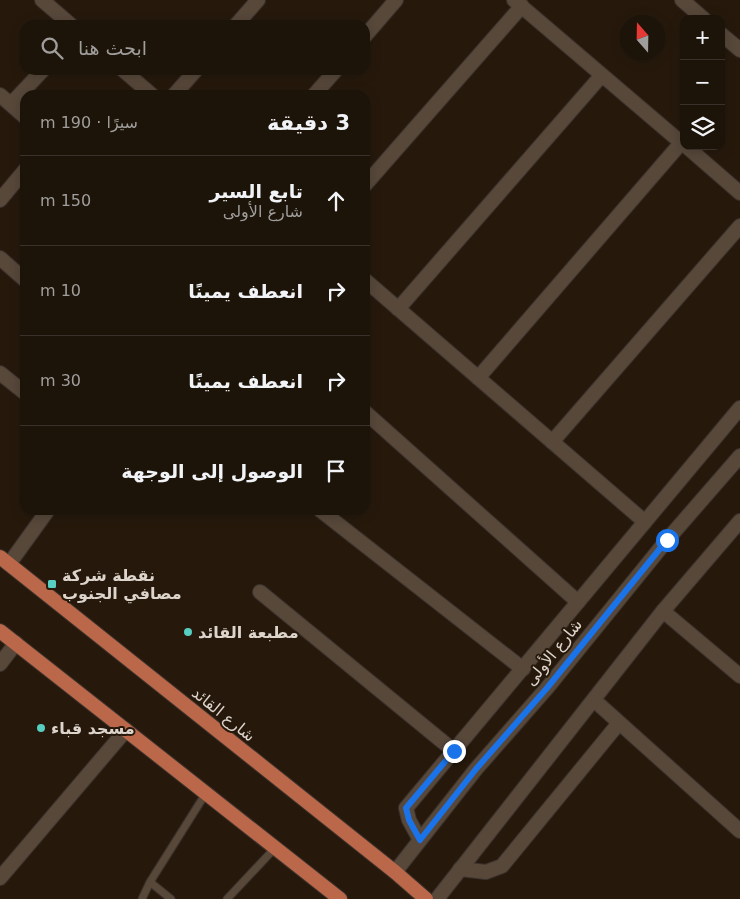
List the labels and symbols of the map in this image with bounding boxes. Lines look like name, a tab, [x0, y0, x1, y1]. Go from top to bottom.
north arrow	[620, 15, 665, 60]
route start	[656, 529, 679, 552]
place label: نقطة شركة مصافي الجنوب	[62, 566, 182, 604]
marker: نقطة شركة مصافي الجنوب	[46, 578, 58, 590]
street label: شارع الأولى	[520, 615, 587, 690]
place label: مطبعة القائد	[198, 623, 299, 642]
marker: مطبعة القائد	[182, 626, 194, 638]
street label: شارع القائد	[188, 683, 259, 746]
place label: مسجد قباء	[51, 719, 135, 738]
marker: مسجد قباء	[35, 722, 47, 734]
route end	[443, 740, 466, 763]

